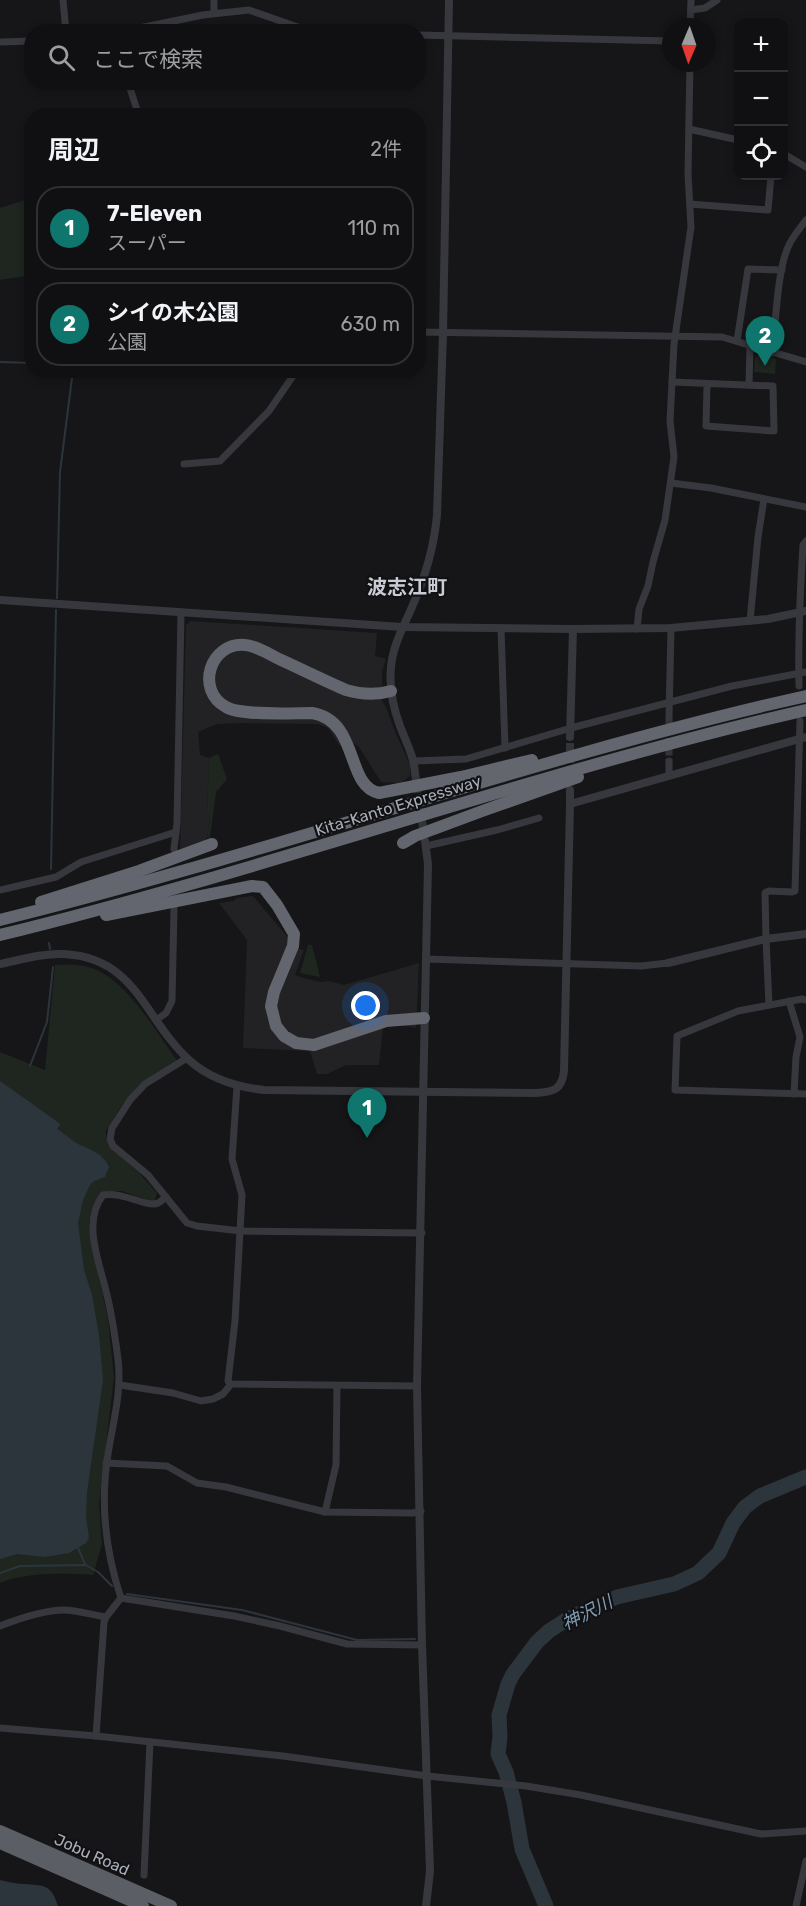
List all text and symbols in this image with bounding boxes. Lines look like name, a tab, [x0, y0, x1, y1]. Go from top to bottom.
north arrow	[662, 18, 716, 72]
map controls	[734, 18, 788, 180]
button: +	[734, 18, 788, 72]
search box	[24, 24, 426, 90]
icon: search	[45, 41, 78, 74]
text: ここで検索	[93, 46, 203, 73]
button: −	[734, 72, 788, 126]
button: locate	[734, 126, 788, 180]
text: 周辺	[48, 135, 100, 166]
text: 2件	[370, 137, 402, 161]
text: 7-Eleven	[107, 200, 202, 227]
text: 1	[65, 216, 74, 240]
text: 110 m	[348, 216, 400, 240]
text: スーパー	[107, 231, 187, 255]
text: シイの木公園	[107, 299, 239, 326]
text: 2	[63, 312, 76, 336]
text: 630 m	[341, 312, 400, 336]
pin: 2	[746, 316, 784, 366]
text: 公園	[107, 330, 147, 354]
district label: 波志江町	[367, 575, 447, 599]
street label: Kita-Kanto Expressway	[313, 771, 484, 840]
your location	[351, 991, 380, 1020]
pin: 1	[348, 1088, 386, 1138]
water label: 神沢川	[558, 1590, 618, 1635]
street label: Jobu Road	[51, 1829, 132, 1879]

